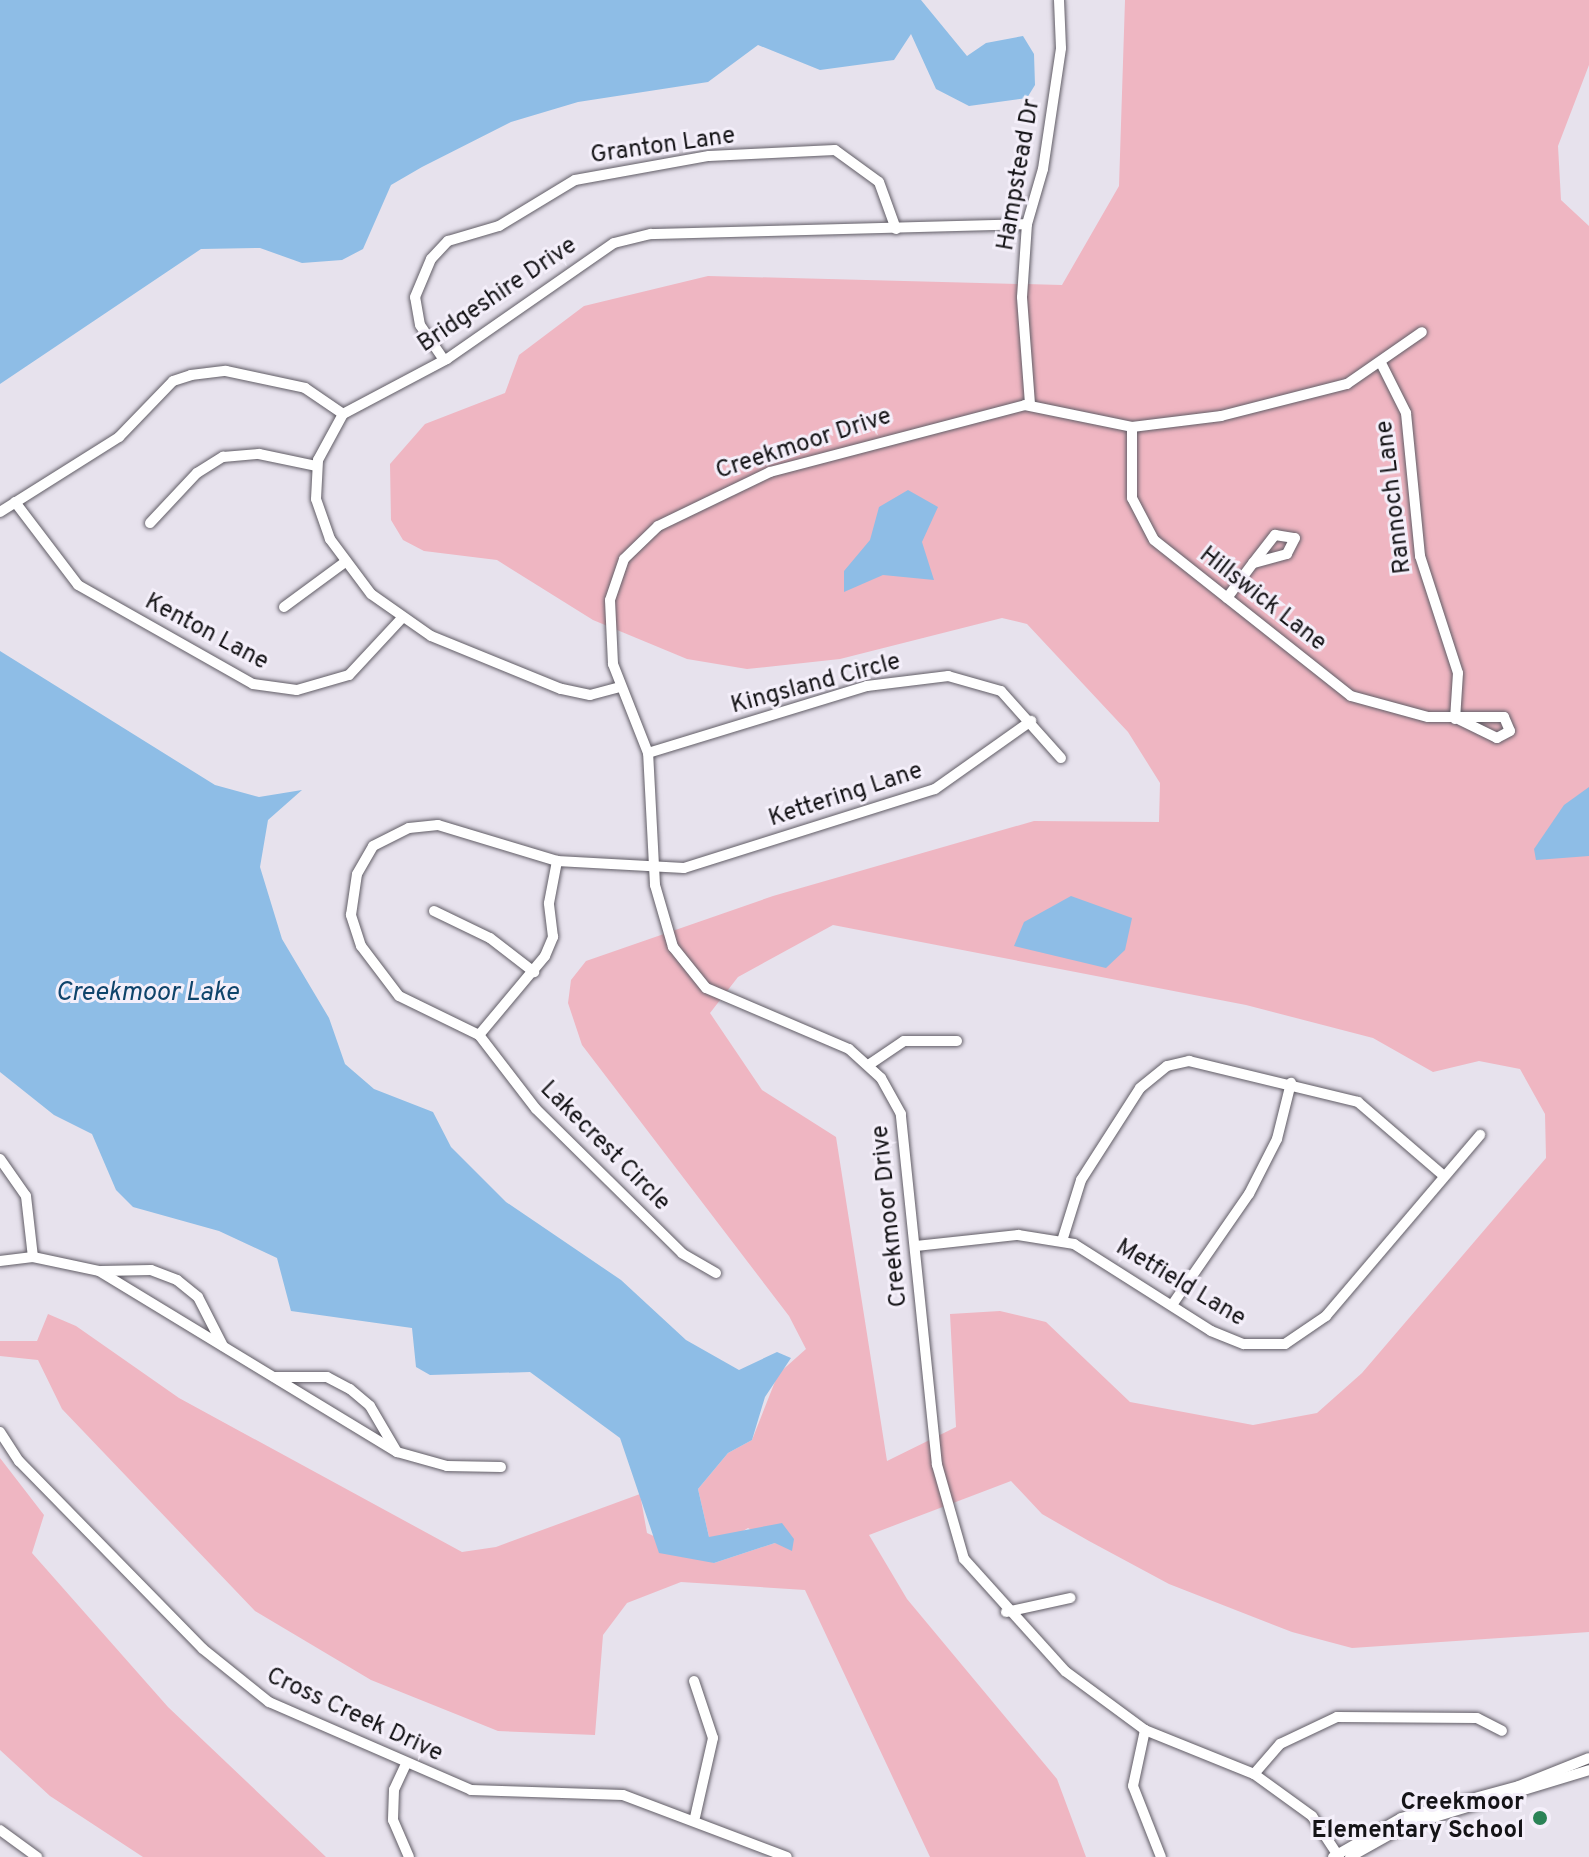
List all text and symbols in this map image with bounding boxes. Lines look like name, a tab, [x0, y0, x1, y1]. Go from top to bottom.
street label: Hampstead Dr	[992, 97, 1048, 253]
street label: Granton Lane	[589, 123, 737, 171]
street label: Bridgeshire Drive	[413, 232, 583, 360]
street label: Creekmoor Drive	[713, 403, 895, 487]
street label: Rannoch Lane	[1371, 419, 1419, 575]
street label: Hillswick Lane	[1193, 541, 1331, 659]
street label: Kenton Lane	[139, 588, 273, 678]
street label: Kingsland Circle	[728, 649, 904, 721]
street label: Kettering Lane	[765, 758, 927, 834]
water label: Creekmoor Lake	[55, 978, 239, 1010]
street label: Lakecrest Circle	[533, 1076, 675, 1218]
street label: Creekmoor Drive	[867, 1123, 915, 1309]
street label: Metfield Lane	[1110, 1234, 1250, 1334]
street label: Cross Creek Drive	[261, 1663, 447, 1769]
place label: Creekmoor Elementary School	[1312, 1790, 1524, 1846]
marker: Creekmoor Elementary School	[1531, 1809, 1549, 1827]

